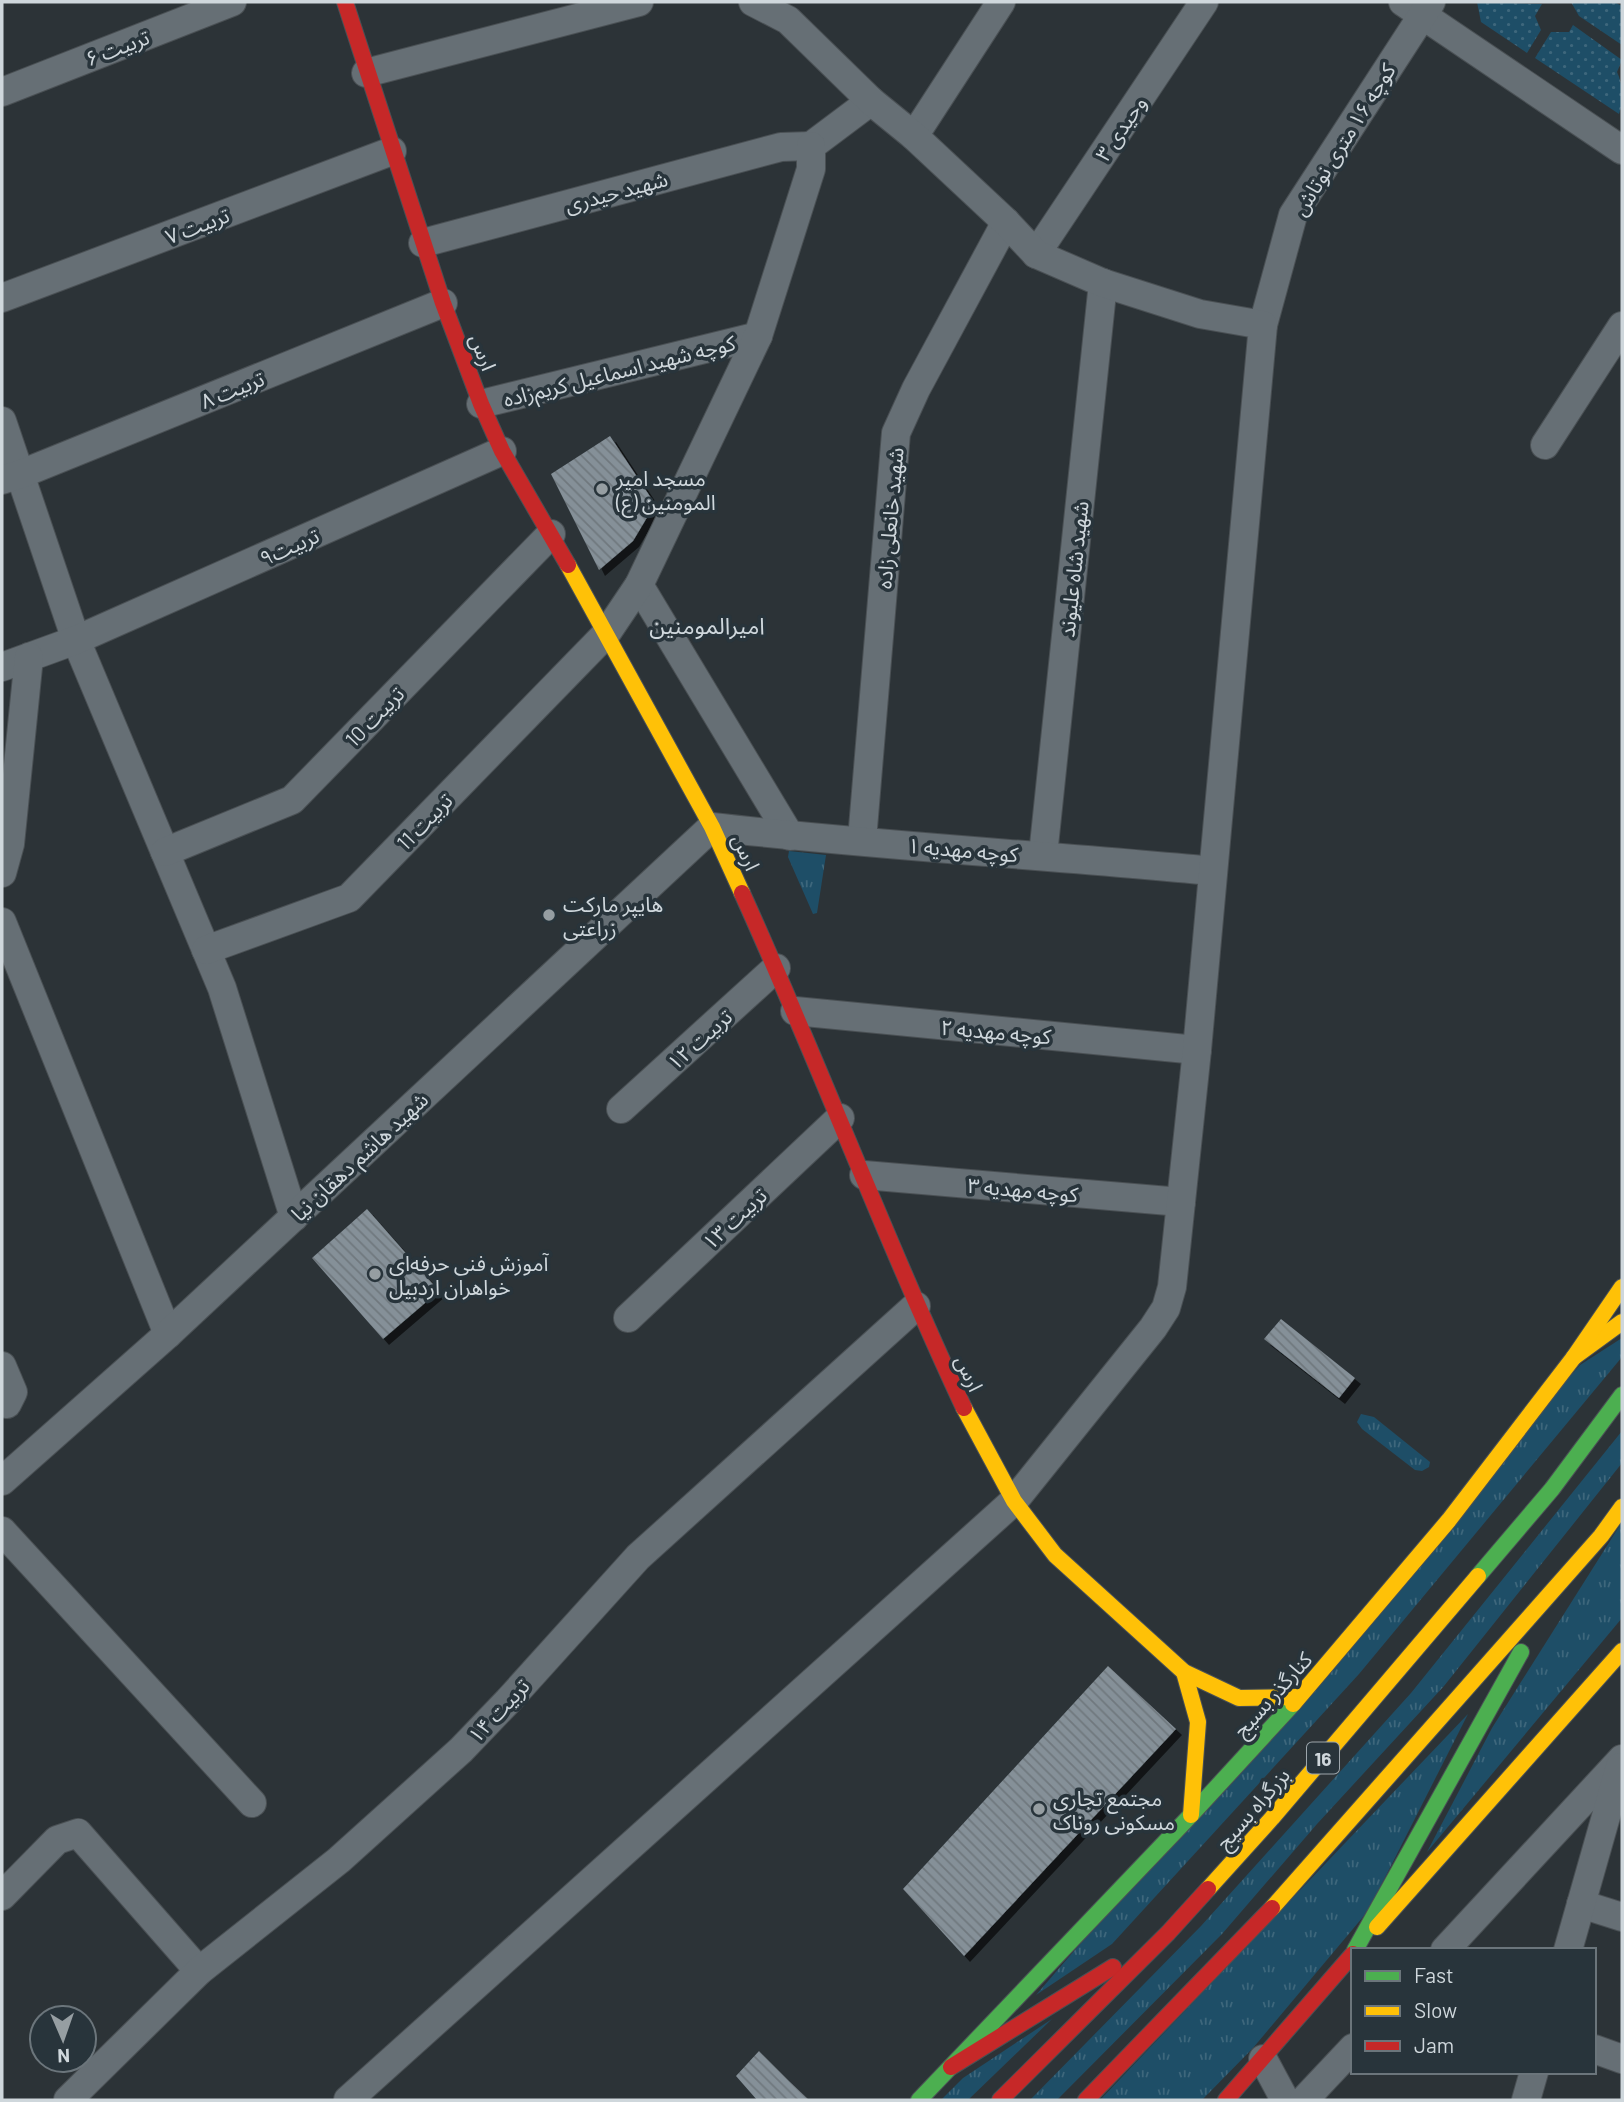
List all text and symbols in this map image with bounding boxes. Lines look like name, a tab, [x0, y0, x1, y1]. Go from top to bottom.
street label: تربیت ۶	[81, 23, 153, 72]
street label: کوچه ۱۶ متری نوتاش	[1286, 58, 1402, 221]
street label: وحیدی ۳	[1089, 91, 1152, 166]
street label: شهید حیدری	[562, 165, 670, 218]
street label: تربیت ۷	[161, 201, 233, 250]
street label: کوچه شهید اسماعیل کریم‌زاده	[500, 329, 739, 415]
street label: ارس	[465, 330, 502, 374]
street label: تربیت ۸	[196, 365, 268, 414]
street label: شهید خانعلی زاده	[870, 446, 909, 590]
place label: مسجد امیر المومنین (ع)	[615, 465, 716, 518]
marker: مسجد امیر المومنین (ع)	[594, 481, 610, 497]
street label: شهید شاه علیوند	[1053, 500, 1094, 639]
street label: تربیت۹	[255, 522, 323, 571]
district label: امیرالمومنین	[649, 611, 765, 640]
street label: تربیت 10	[339, 681, 409, 752]
street label: تربیت 11	[391, 787, 458, 855]
street label: ارس	[727, 830, 766, 875]
street label: کوچه مهدیه ۱	[906, 832, 1020, 868]
place label: هایپر مارکت زراعتی	[563, 891, 663, 941]
marker: هایپر مارکت زراعتی	[541, 907, 557, 923]
street label: تربیت ۱۲	[661, 1003, 737, 1075]
street label: کوچه مهدیه ۲	[939, 1014, 1053, 1050]
street label: شهید هاشم دهقان نیا	[285, 1086, 435, 1229]
street label: کوچه مهدیه ۳	[966, 1172, 1080, 1208]
street label: تربیت ۱۳	[697, 1182, 772, 1255]
place label: آموزش فنی حرفه‌ای خواهران اردبیل	[389, 1250, 549, 1300]
marker: آموزش فنی حرفه‌ای خواهران اردبیل	[367, 1266, 383, 1282]
street label: ارس	[950, 1351, 989, 1396]
street label: کنارگذر بسیج	[1227, 1646, 1320, 1744]
street label: تربیت ۱۴	[462, 1673, 535, 1748]
road number: 16	[1307, 1742, 1339, 1774]
street label: بزرگراه بسیج	[1210, 1762, 1297, 1857]
place label: مجتمع تجاری مسکونی روناک	[1053, 1785, 1175, 1835]
marker: مجتمع تجاری مسکونی روناک	[1031, 1801, 1047, 1817]
legend	[1351, 1948, 1596, 2074]
text: Fast	[1414, 1962, 1454, 1987]
text: Slow	[1414, 1997, 1457, 2022]
north arrow	[28, 2004, 98, 2074]
text: Jam	[1414, 2032, 1454, 2057]
text: N	[57, 2045, 70, 2068]

